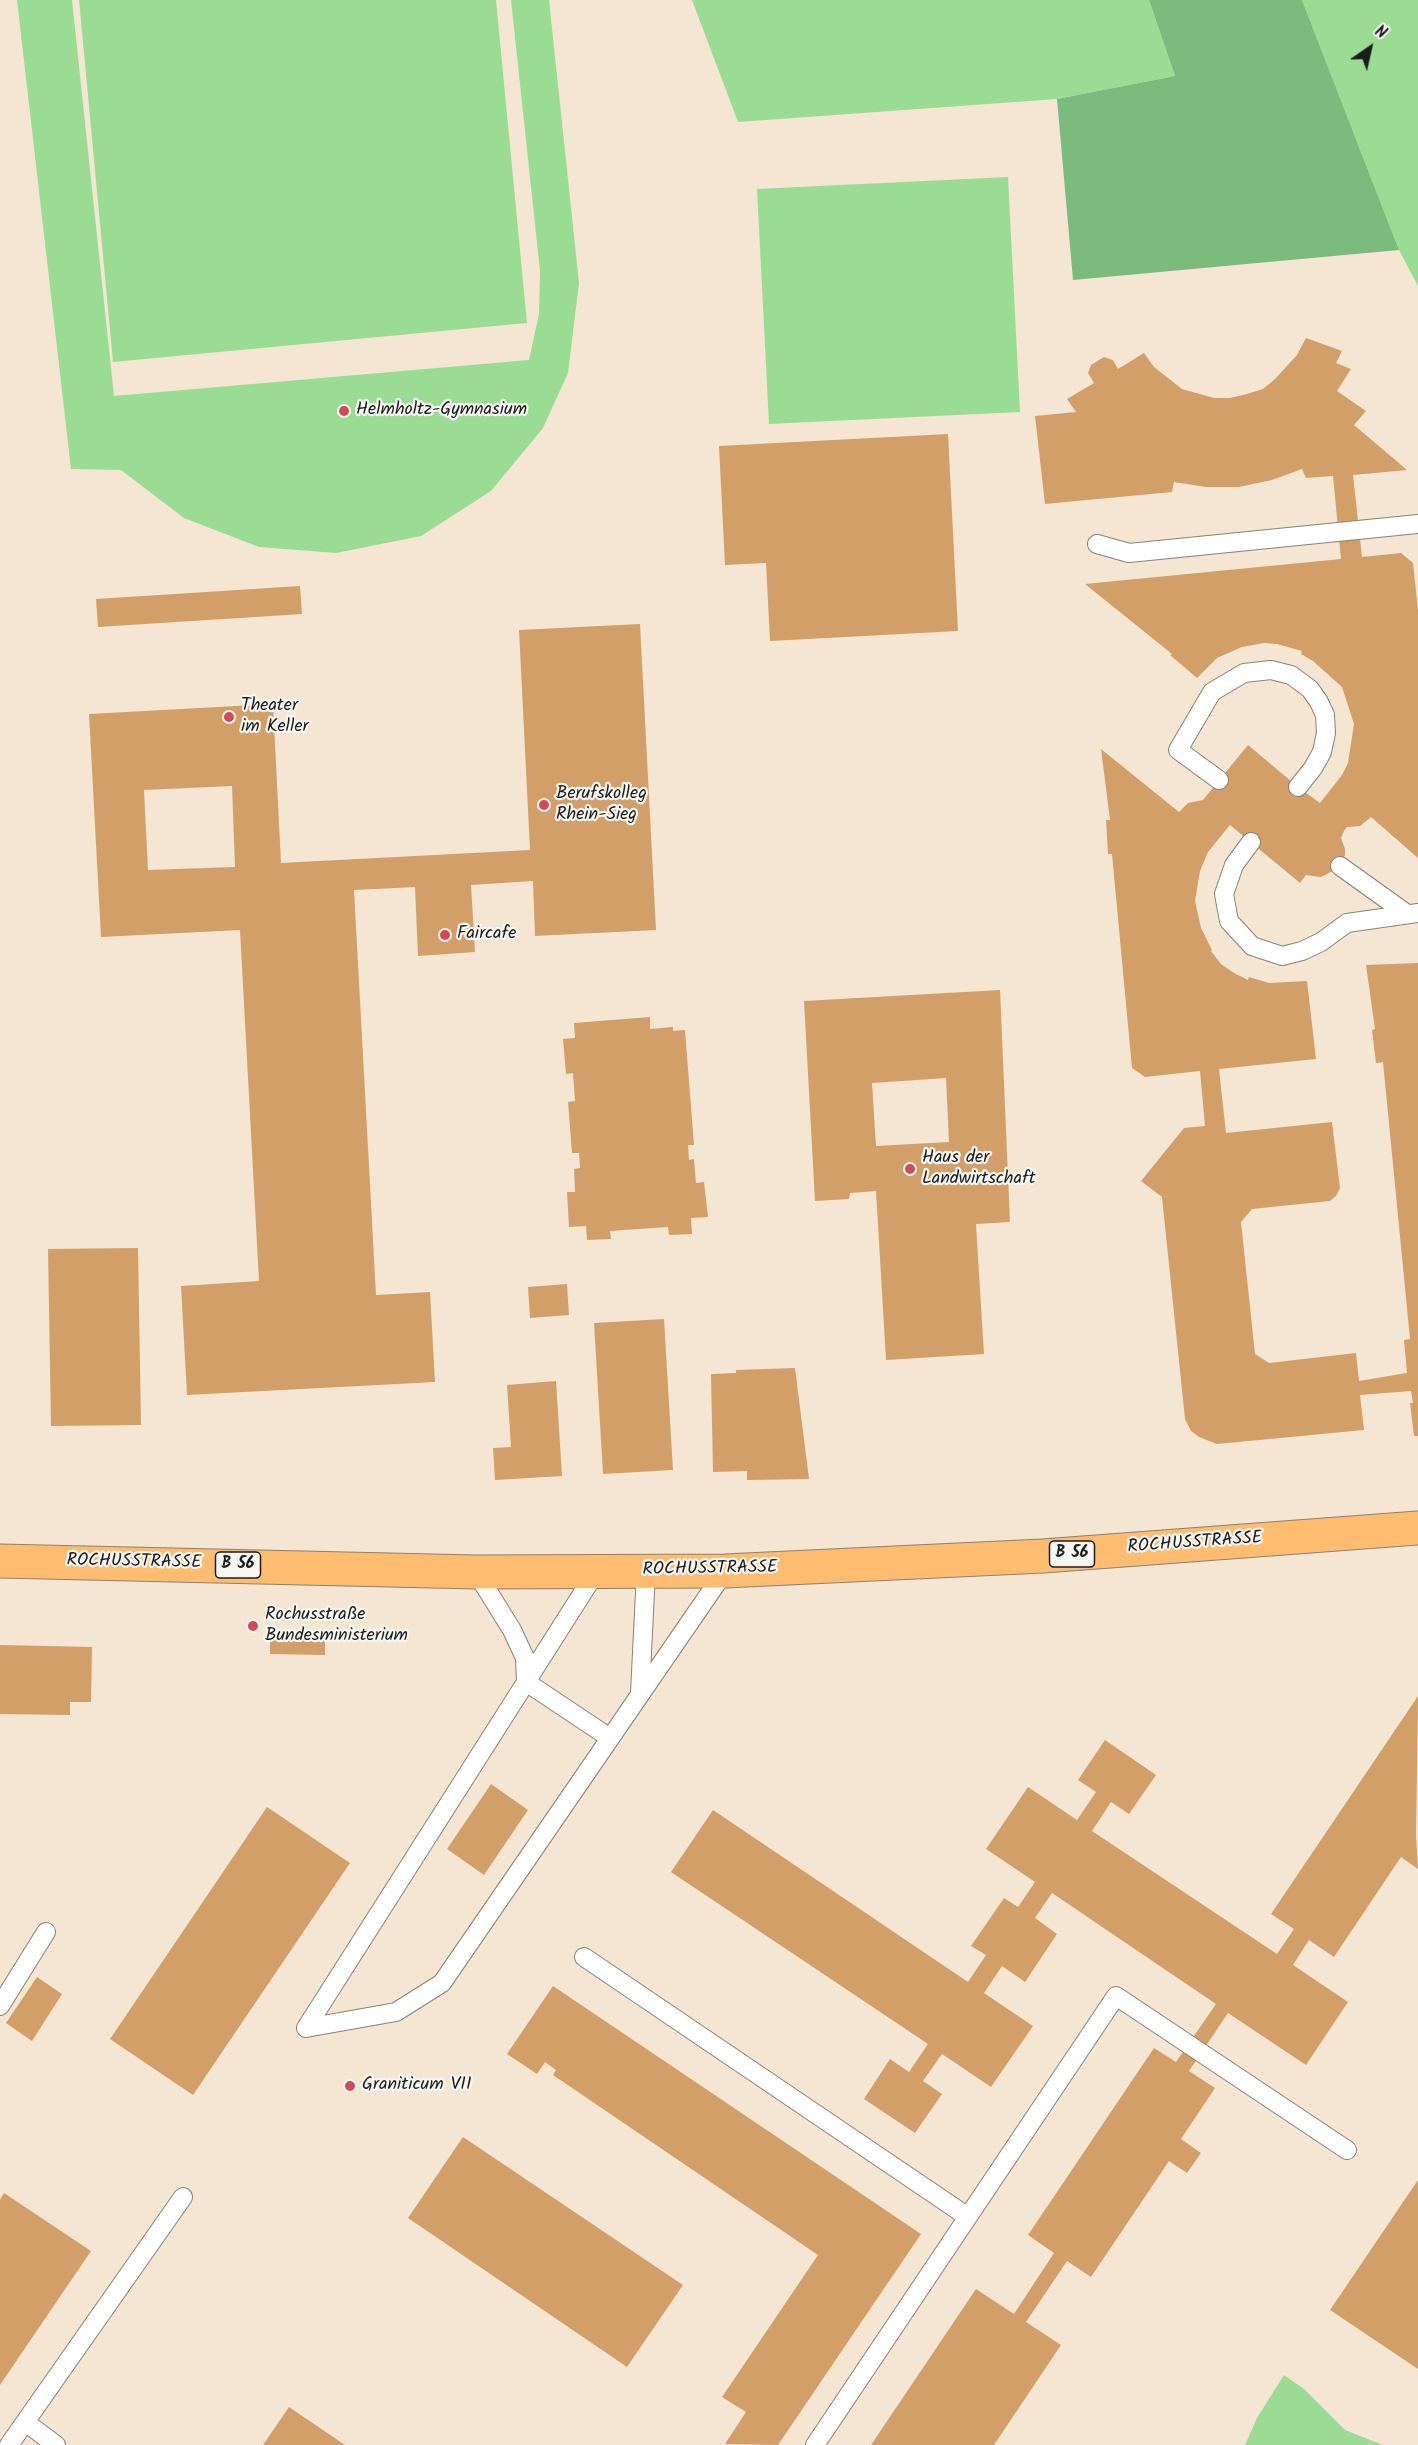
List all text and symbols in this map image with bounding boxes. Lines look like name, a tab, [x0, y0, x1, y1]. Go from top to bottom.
north arrow	[1340, 18, 1400, 78]
text: N	[1369, 19, 1392, 46]
place label: Helmholtz-Gymnasium	[356, 400, 527, 422]
marker: Helmholtz-Gymnasium	[337, 404, 351, 418]
place label: Theater im Keller	[241, 696, 308, 738]
marker: Theater im Keller	[222, 710, 236, 724]
place label: Berufskolleg Rhein-Sieg	[556, 784, 647, 826]
marker: Berufskolleg Rhein-Sieg	[537, 798, 551, 812]
place label: Faircafe	[457, 924, 516, 946]
marker: Faircafe	[438, 928, 452, 942]
place label: Haus der Landwirtschaft	[922, 1148, 1036, 1190]
marker: Haus der Landwirtschaft	[903, 1162, 917, 1176]
street label: ROCHUSSTRASSE	[1127, 1529, 1263, 1559]
road number: B 56	[1050, 1541, 1094, 1567]
street label: ROCHUSSTRASSE	[66, 1551, 202, 1575]
road number: B 56	[216, 1552, 260, 1578]
street label: ROCHUSSTRASSE	[642, 1558, 778, 1582]
place label: Rochusstraße Bundesministerium	[265, 1605, 408, 1648]
marker: Rochusstraße Bundesministerium	[246, 1619, 260, 1633]
place label: Graniticum VII	[362, 2075, 471, 2097]
marker: Graniticum VII	[343, 2079, 357, 2093]

